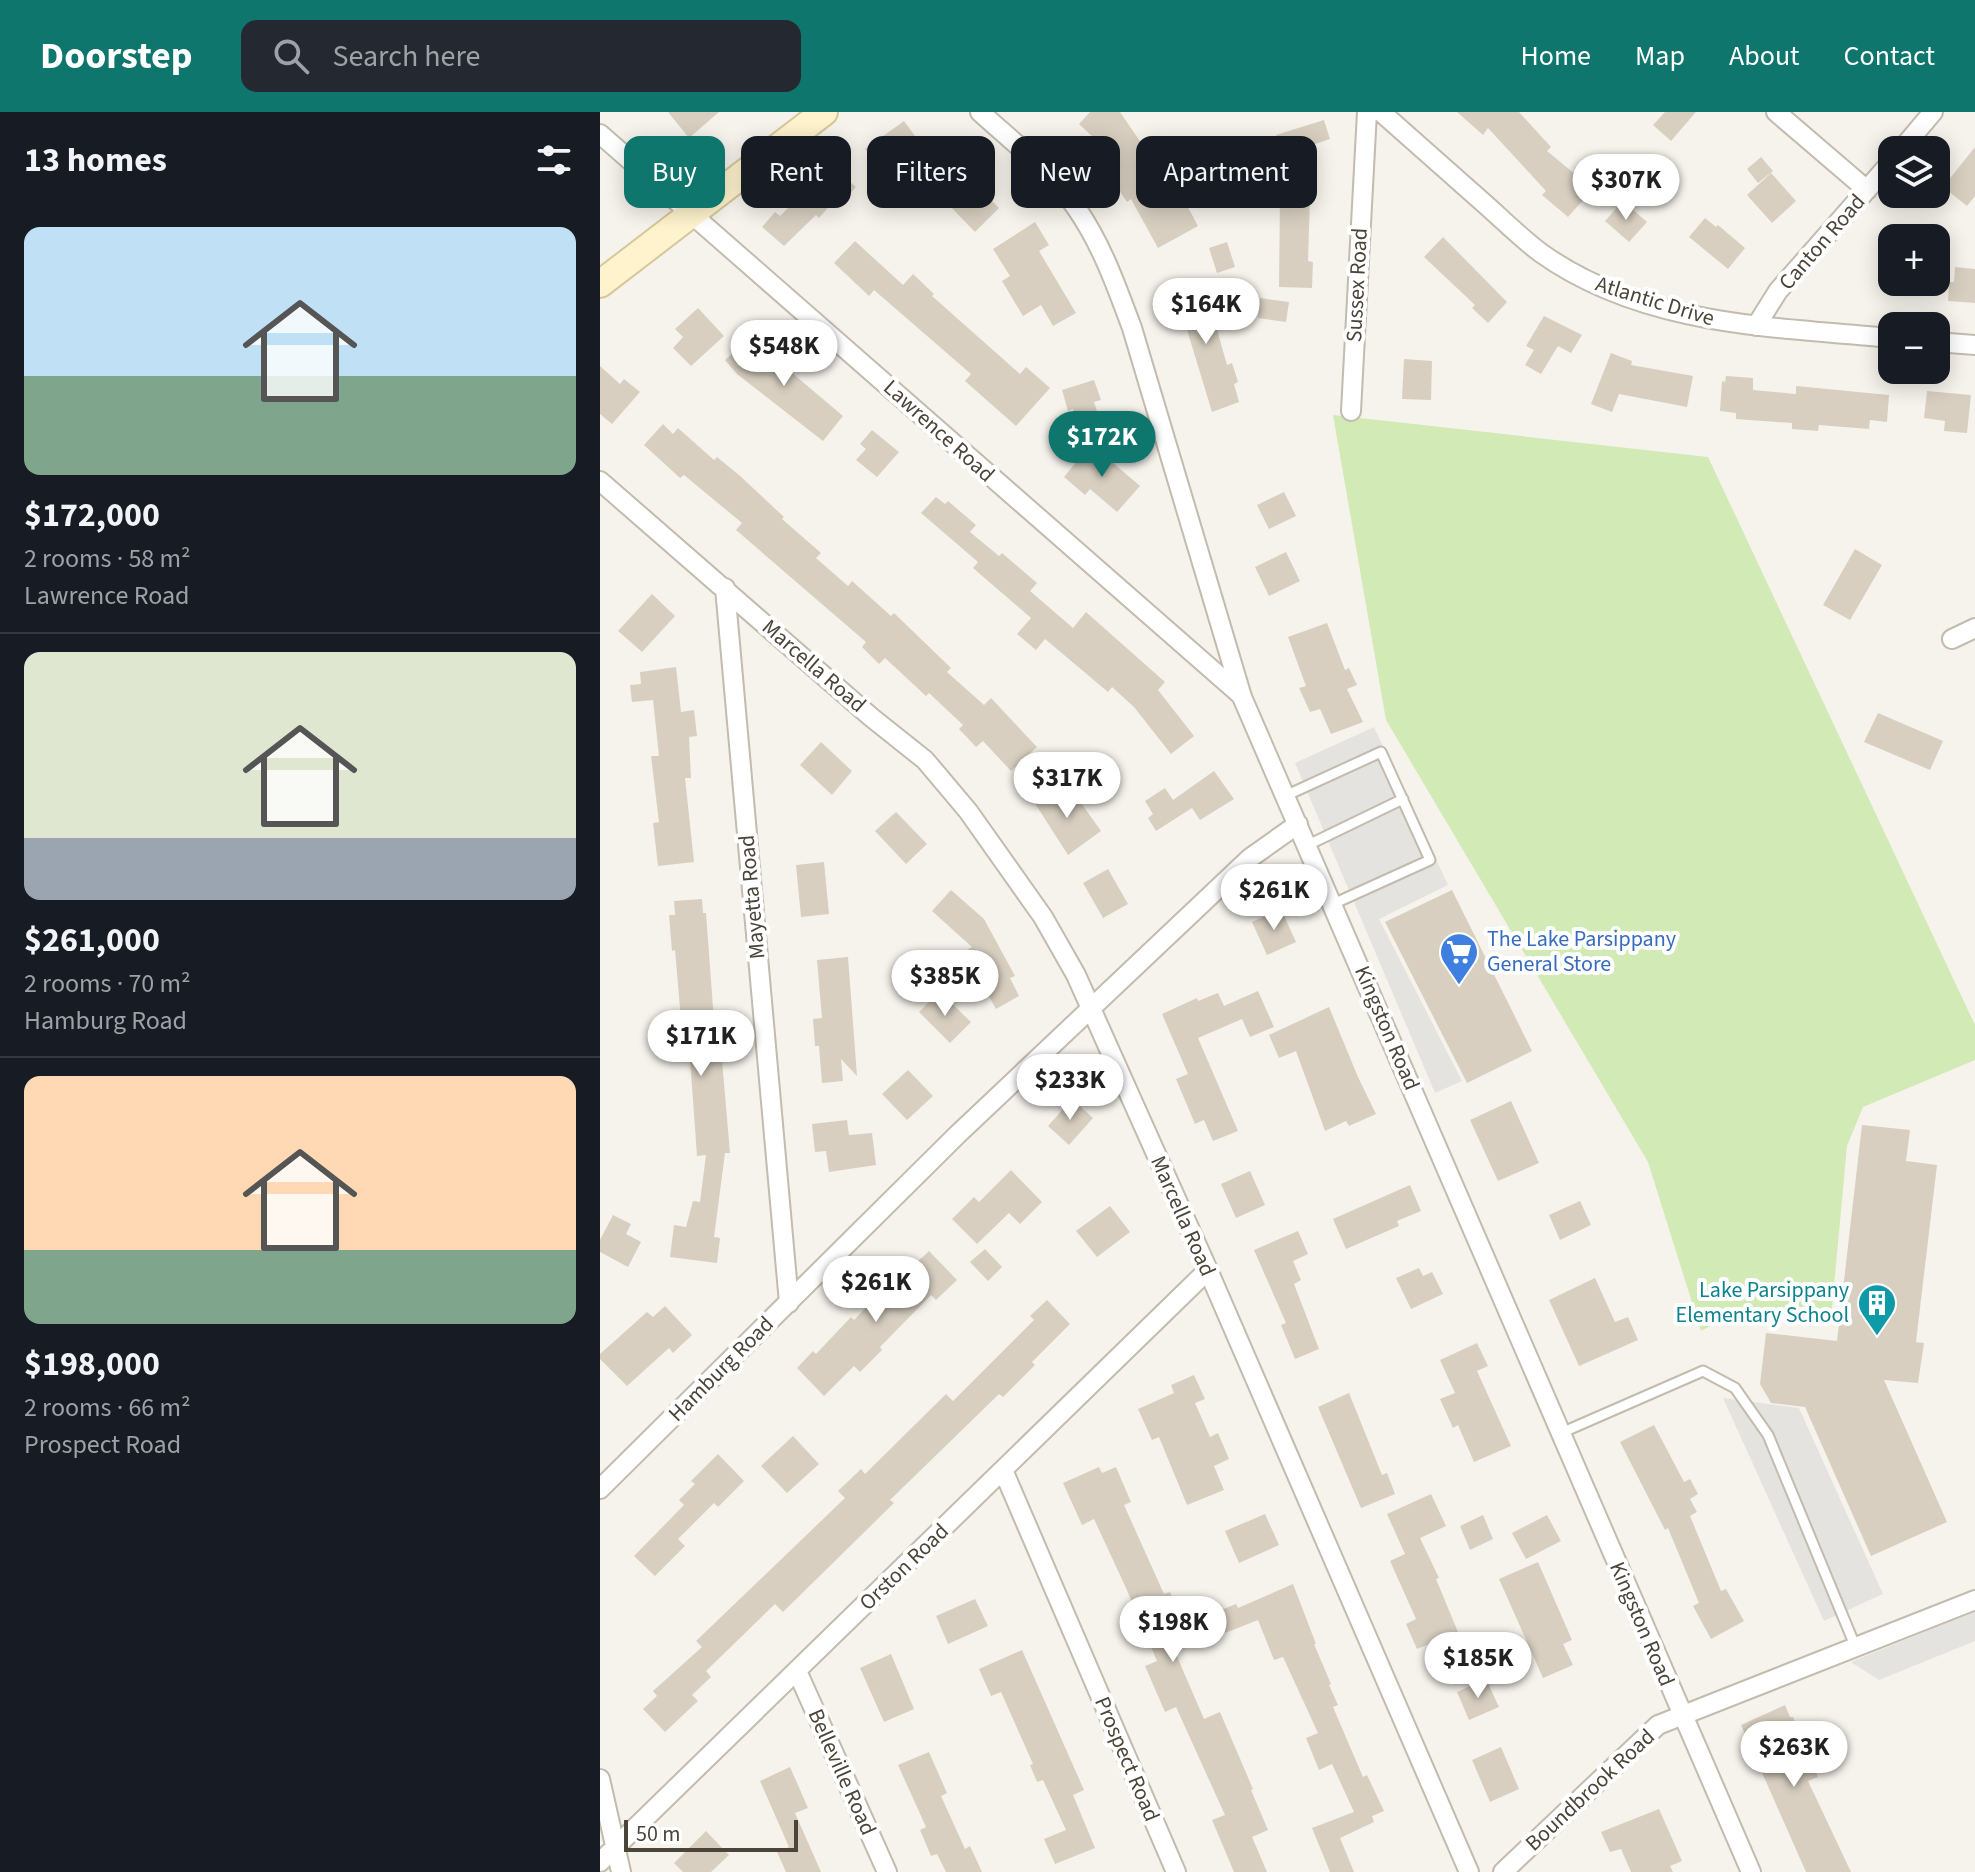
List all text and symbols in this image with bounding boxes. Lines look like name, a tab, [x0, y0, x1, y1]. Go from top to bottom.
search box	[241, 20, 801, 92]
text: Doorstep	[40, 29, 193, 83]
icon: search	[269, 34, 313, 78]
text: Search here	[333, 35, 480, 78]
text: Home	[1520, 36, 1591, 76]
text: Map	[1635, 36, 1685, 76]
text: About	[1729, 36, 1800, 76]
text: Contact	[1844, 36, 1935, 76]
text: 13 homes	[24, 136, 167, 185]
chip: Buy	[624, 136, 725, 208]
chip: Rent	[741, 136, 851, 208]
chip: Filters	[867, 136, 995, 208]
chip: New	[1011, 136, 1120, 208]
chip: Apartment	[1136, 136, 1317, 208]
map controls	[1878, 136, 1950, 384]
button: layers	[1878, 136, 1950, 208]
icon: filters	[532, 138, 576, 182]
pin: $307K	[1570, 154, 1682, 222]
text: $307K	[1591, 161, 1661, 198]
street label: Canton Road	[1771, 187, 1873, 297]
button: +	[1878, 224, 1950, 296]
street label: Sussex Road	[1338, 227, 1376, 343]
street label: Atlantic Drive	[1592, 268, 1718, 334]
pin: $164K	[1150, 278, 1262, 346]
icon: home	[228, 279, 372, 423]
text: $164K	[1171, 285, 1241, 322]
button: −	[1878, 312, 1950, 384]
pin: $548K	[728, 320, 840, 388]
text: $548K	[749, 327, 819, 364]
street label: Lawrence Road	[876, 372, 1002, 490]
pin: $172K	[1046, 411, 1158, 479]
text: $172K	[1067, 418, 1137, 455]
text: $172,000	[24, 491, 160, 540]
text: 2 rooms · 58 m²	[24, 540, 191, 577]
text: Lawrence Road	[24, 577, 190, 614]
street label: Marcella Road	[755, 612, 873, 720]
icon: home	[228, 704, 372, 848]
pin: $317K	[1011, 752, 1123, 820]
text: $317K	[1032, 759, 1102, 796]
street label: Mayetta Road	[731, 834, 773, 960]
pin: $261K	[1218, 864, 1330, 932]
text: $261K	[1239, 871, 1309, 908]
text: $261,000	[24, 916, 160, 965]
place label: The Lake Parsippany General Store	[1487, 923, 1677, 980]
supermarket icon: The Lake Parsippany General Store	[1438, 931, 1480, 986]
pin: $385K	[889, 950, 1001, 1018]
text: $385K	[910, 957, 980, 994]
street label: Kingston Road	[1346, 961, 1428, 1095]
text: 2 rooms · 70 m²	[24, 965, 191, 1002]
text: Hamburg Road	[24, 1002, 187, 1039]
pin: $171K	[645, 1010, 757, 1078]
text: $171K	[666, 1017, 736, 1054]
pin: $233K	[1014, 1054, 1126, 1122]
text: $233K	[1035, 1061, 1105, 1098]
icon: home	[228, 1128, 372, 1272]
street label: Marcella Road	[1142, 1151, 1224, 1281]
pin: $261K	[820, 1256, 932, 1324]
text: $261K	[841, 1263, 911, 1300]
place label: Lake Parsippany Elementary School	[1676, 1274, 1850, 1331]
building icon: Lake Parsippany Elementary School	[1856, 1282, 1898, 1337]
street label: Hamburg Road	[661, 1309, 781, 1429]
text: $198,000	[24, 1340, 160, 1389]
text: 2 rooms · 66 m²	[24, 1389, 191, 1426]
text: Prospect Road	[24, 1426, 181, 1463]
street label: Orston Road	[852, 1516, 956, 1618]
street label: Kingston Road	[1601, 1557, 1683, 1691]
pin: $198K	[1117, 1596, 1229, 1664]
text: $198K	[1138, 1603, 1208, 1640]
pin: $185K	[1422, 1632, 1534, 1700]
text: $185K	[1443, 1639, 1513, 1676]
street label: Prospect Road	[1086, 1692, 1168, 1826]
street label: Belleville Road	[800, 1704, 884, 1840]
street label: Boundbrook Road	[1518, 1721, 1662, 1859]
pin: $263K	[1738, 1721, 1850, 1789]
text: $263K	[1759, 1728, 1829, 1765]
scale bar	[624, 1816, 798, 1852]
text: 50 m	[636, 1818, 681, 1850]

